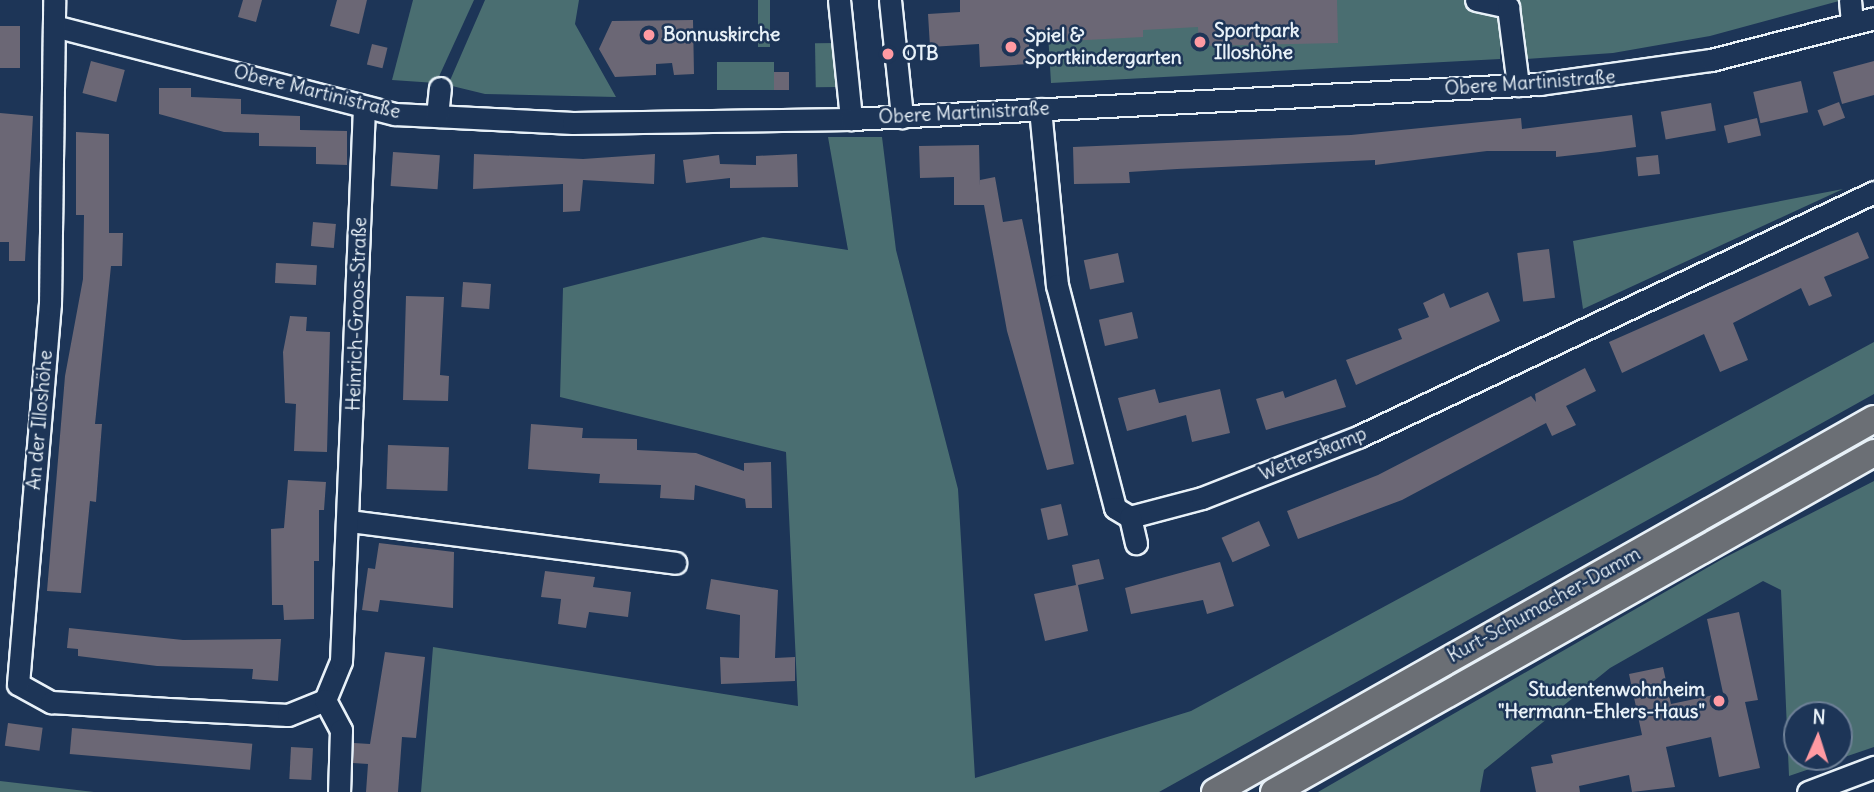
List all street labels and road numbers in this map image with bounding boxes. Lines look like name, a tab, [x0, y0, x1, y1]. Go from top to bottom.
street label: Obere Martinistraße	[231, 60, 403, 124]
street label: Obere Martinistraße	[1444, 66, 1616, 100]
street label: Obere Martinistraße	[878, 97, 1050, 129]
street label: Heinrich-Groos-Straße	[342, 217, 372, 411]
street label: An der Illoshöhe	[23, 349, 57, 491]
street label: Wetterskamp	[1256, 422, 1370, 486]
street label: Kurt-Schumacher-Damm	[1444, 542, 1644, 668]

